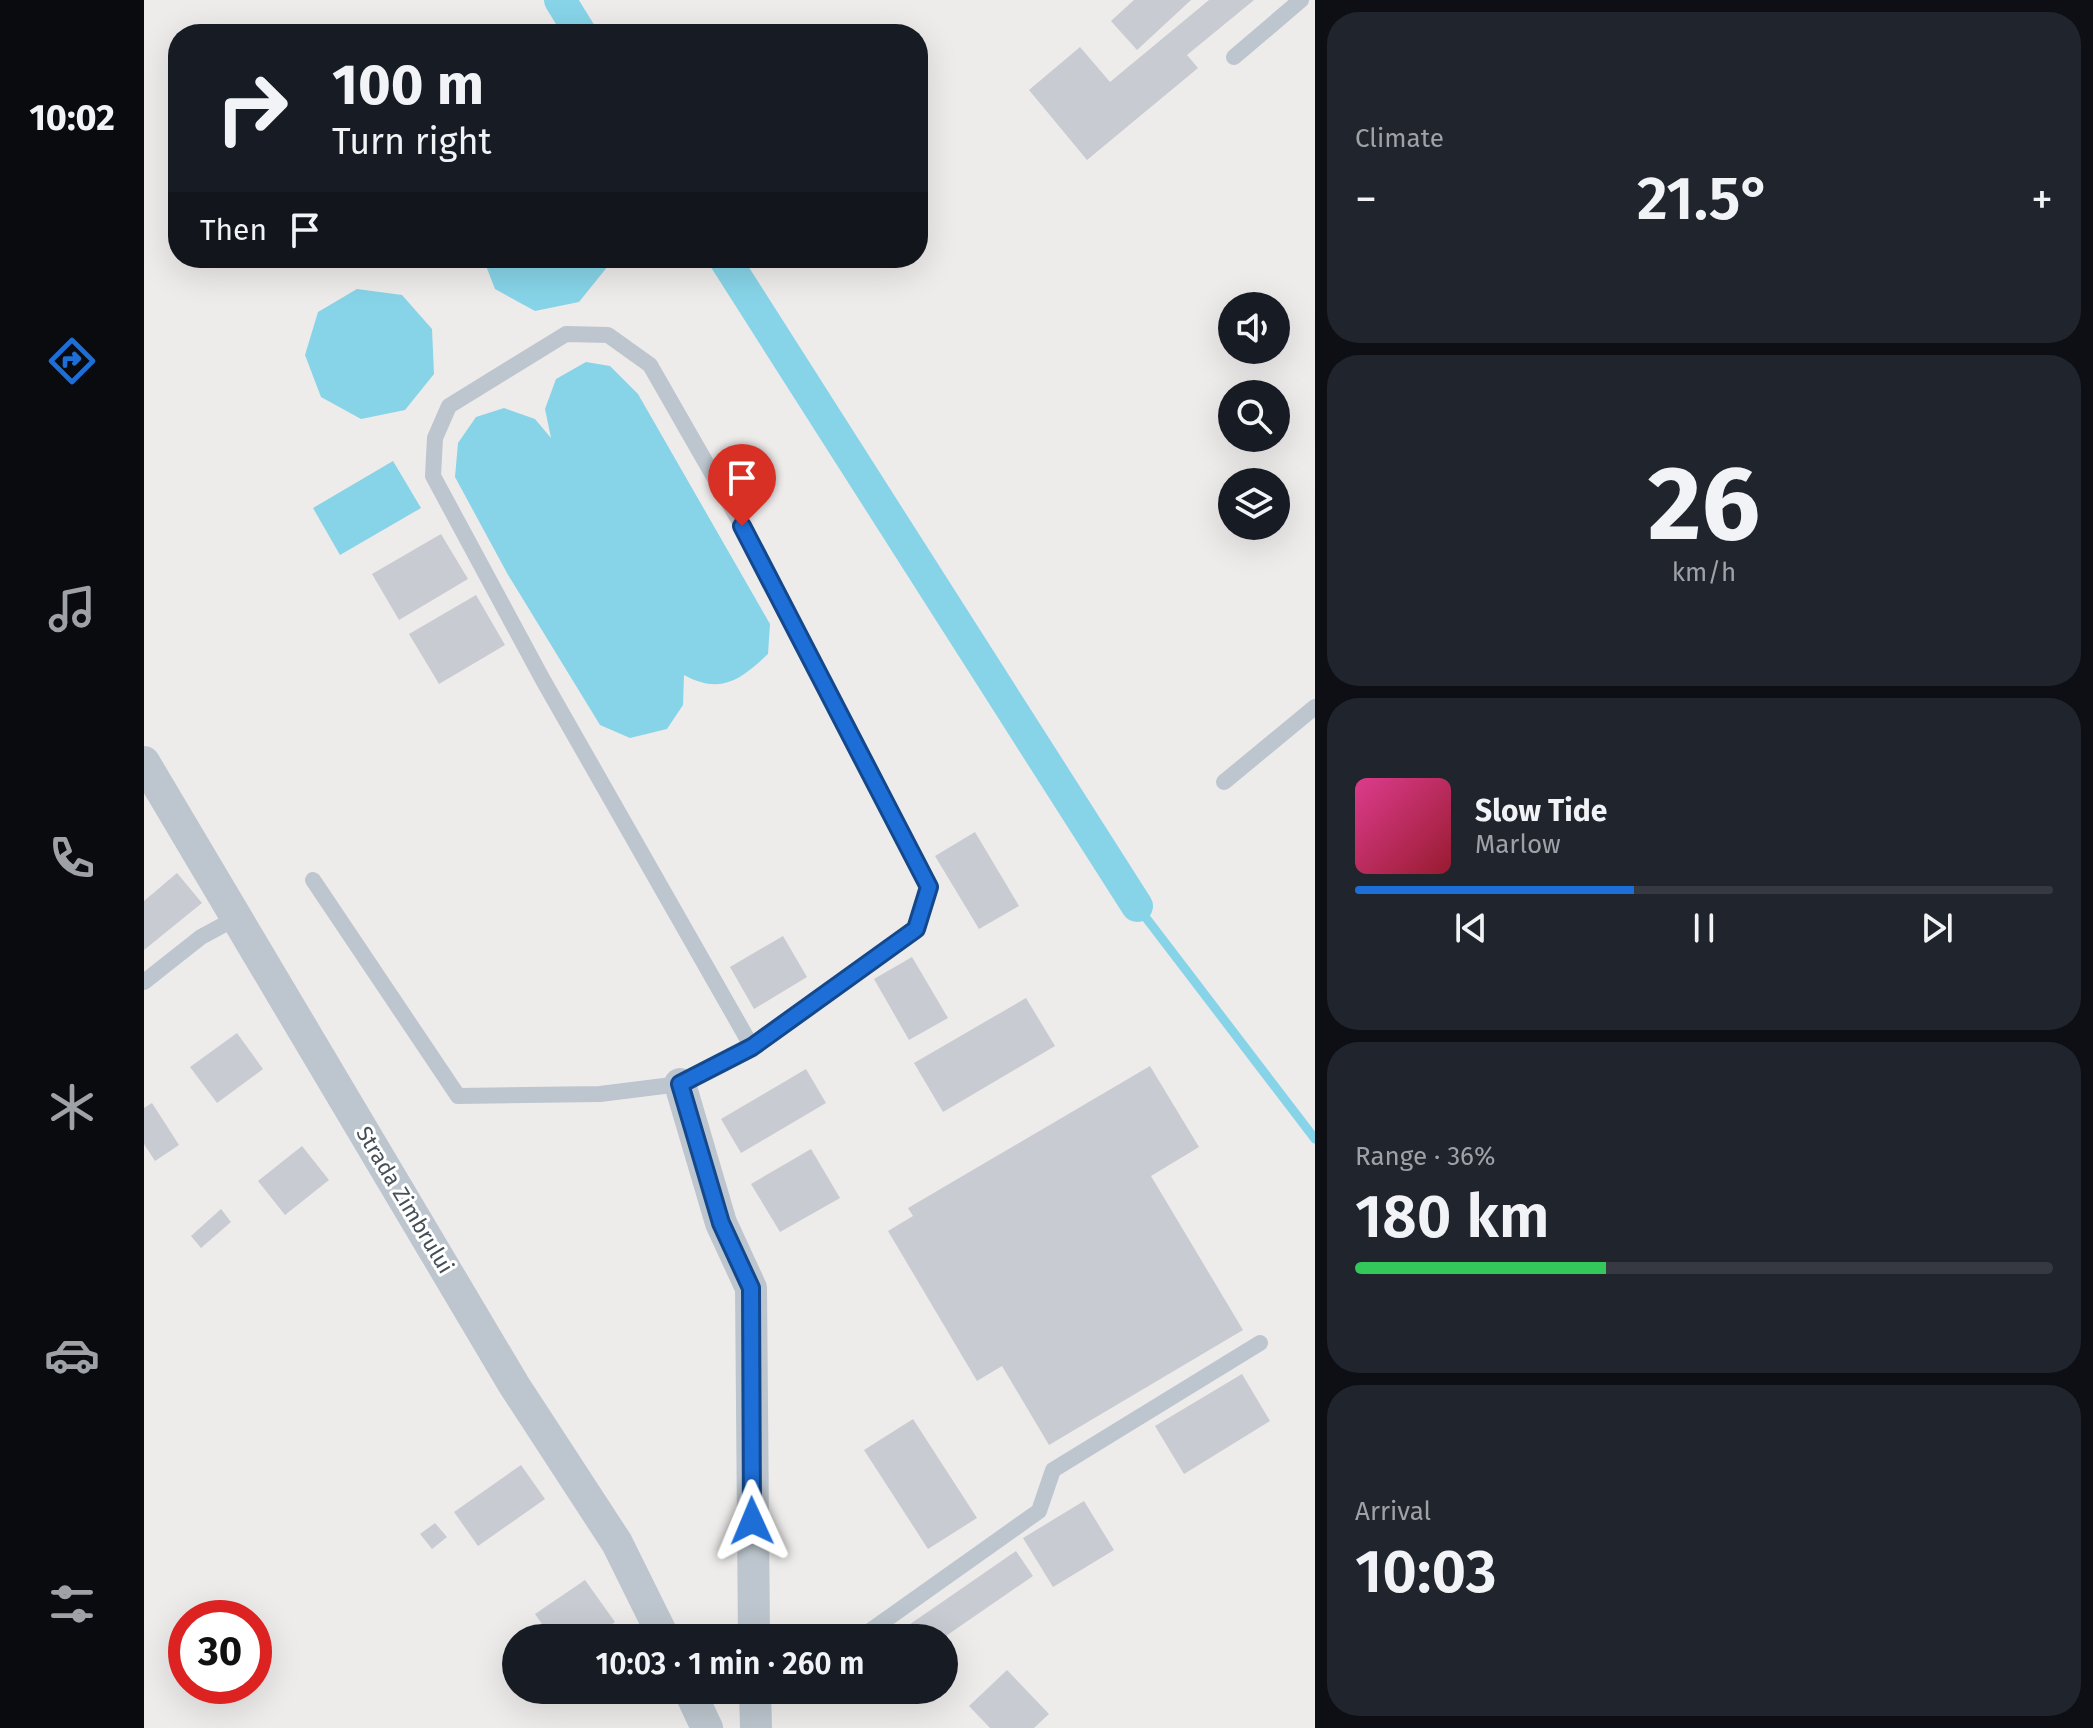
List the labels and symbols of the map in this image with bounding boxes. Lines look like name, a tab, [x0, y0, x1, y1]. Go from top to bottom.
pin	[708, 444, 776, 526]
street label: Strada Zimbrului	[350, 1122, 460, 1278]
position arrow	[710, 1479, 794, 1563]
speed limit sign: 30	[168, 1600, 272, 1704]

